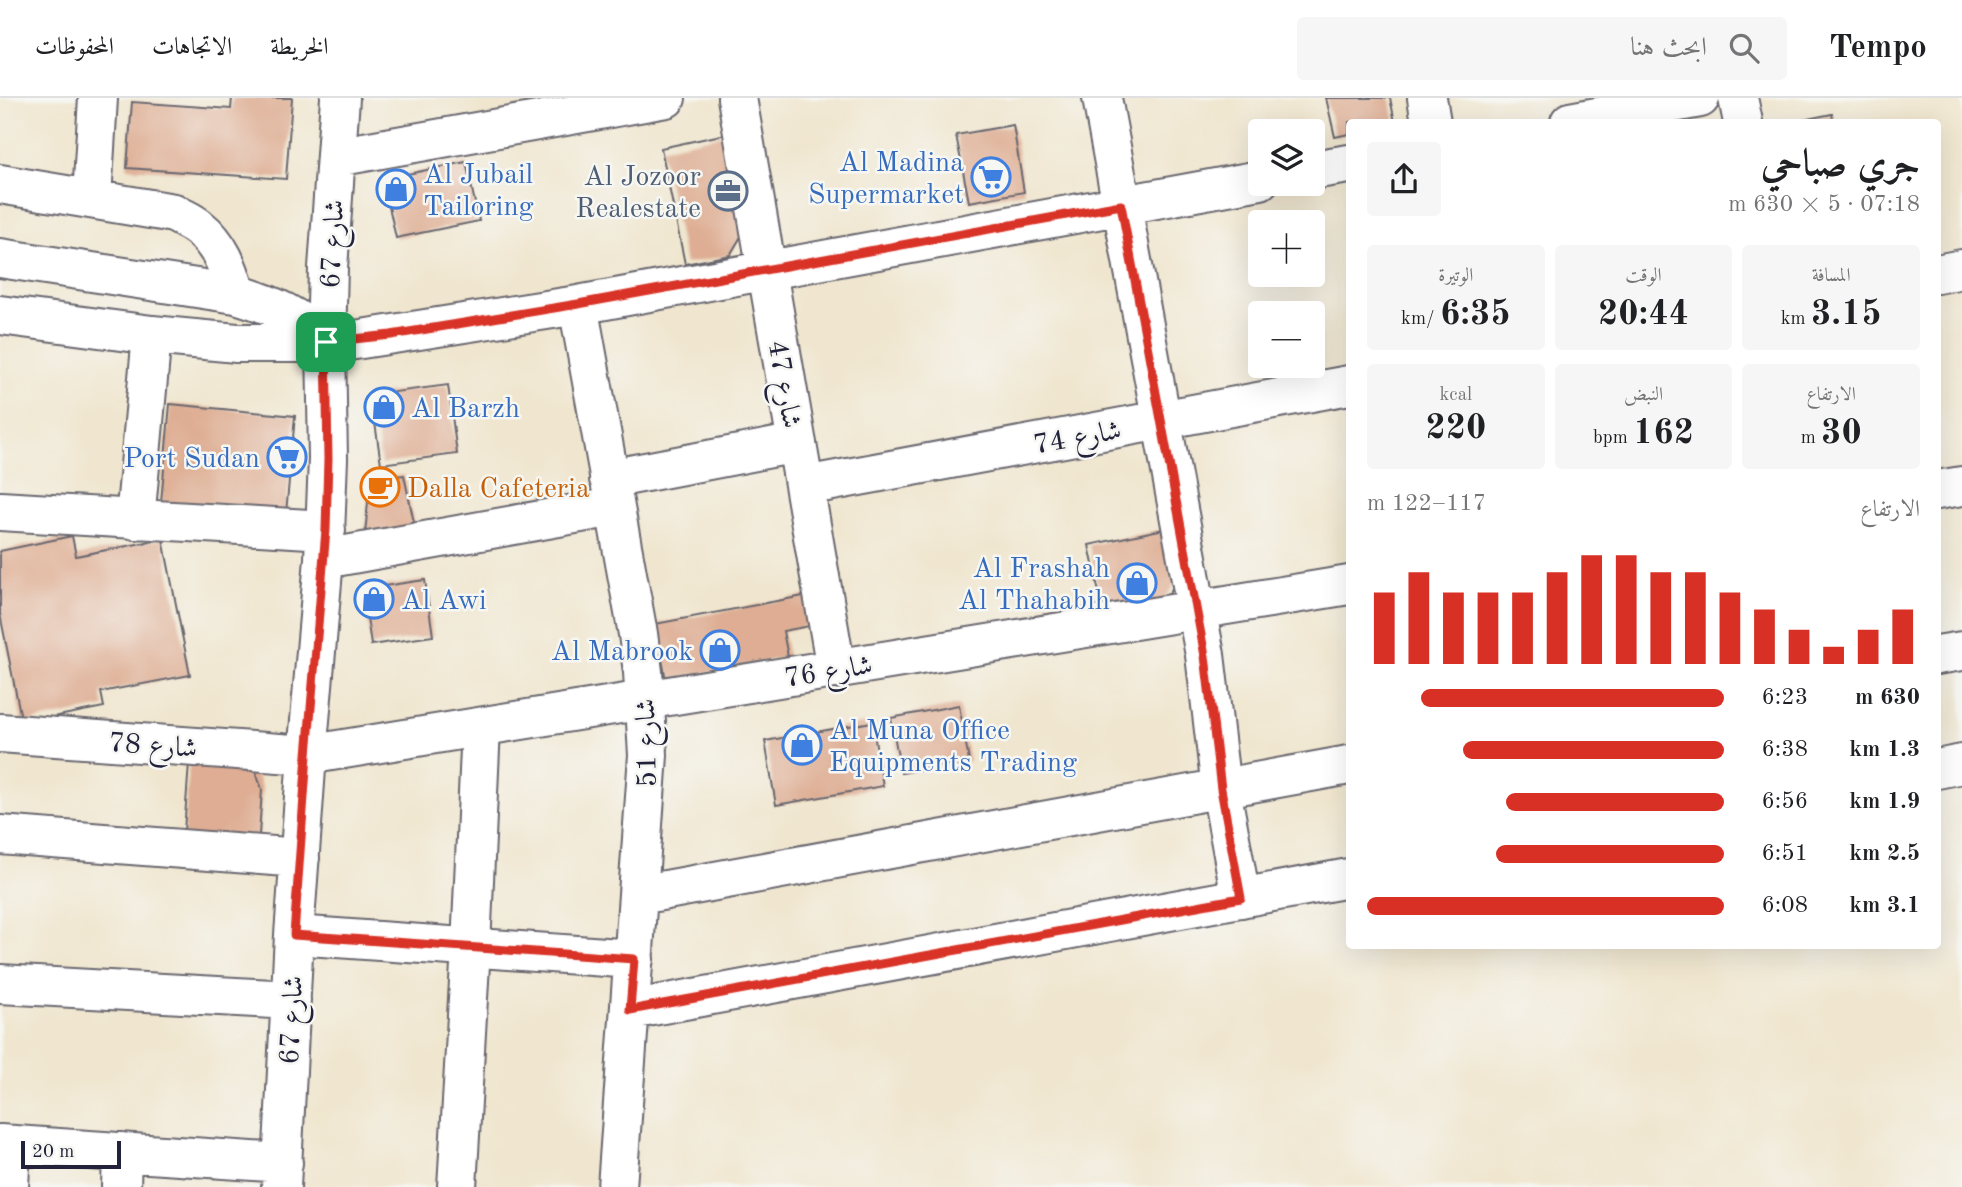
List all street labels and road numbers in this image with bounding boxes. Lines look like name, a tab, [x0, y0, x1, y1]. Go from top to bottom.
street label: شارع 67	[318, 199, 357, 290]
street label: شارع 47	[755, 338, 805, 432]
street label: شارع 74	[1031, 417, 1125, 467]
street label: شارع 76	[782, 652, 876, 701]
street label: شارع 51	[633, 698, 670, 788]
street label: شارع 78	[107, 730, 198, 771]
street label: شارع 67	[277, 975, 316, 1066]

